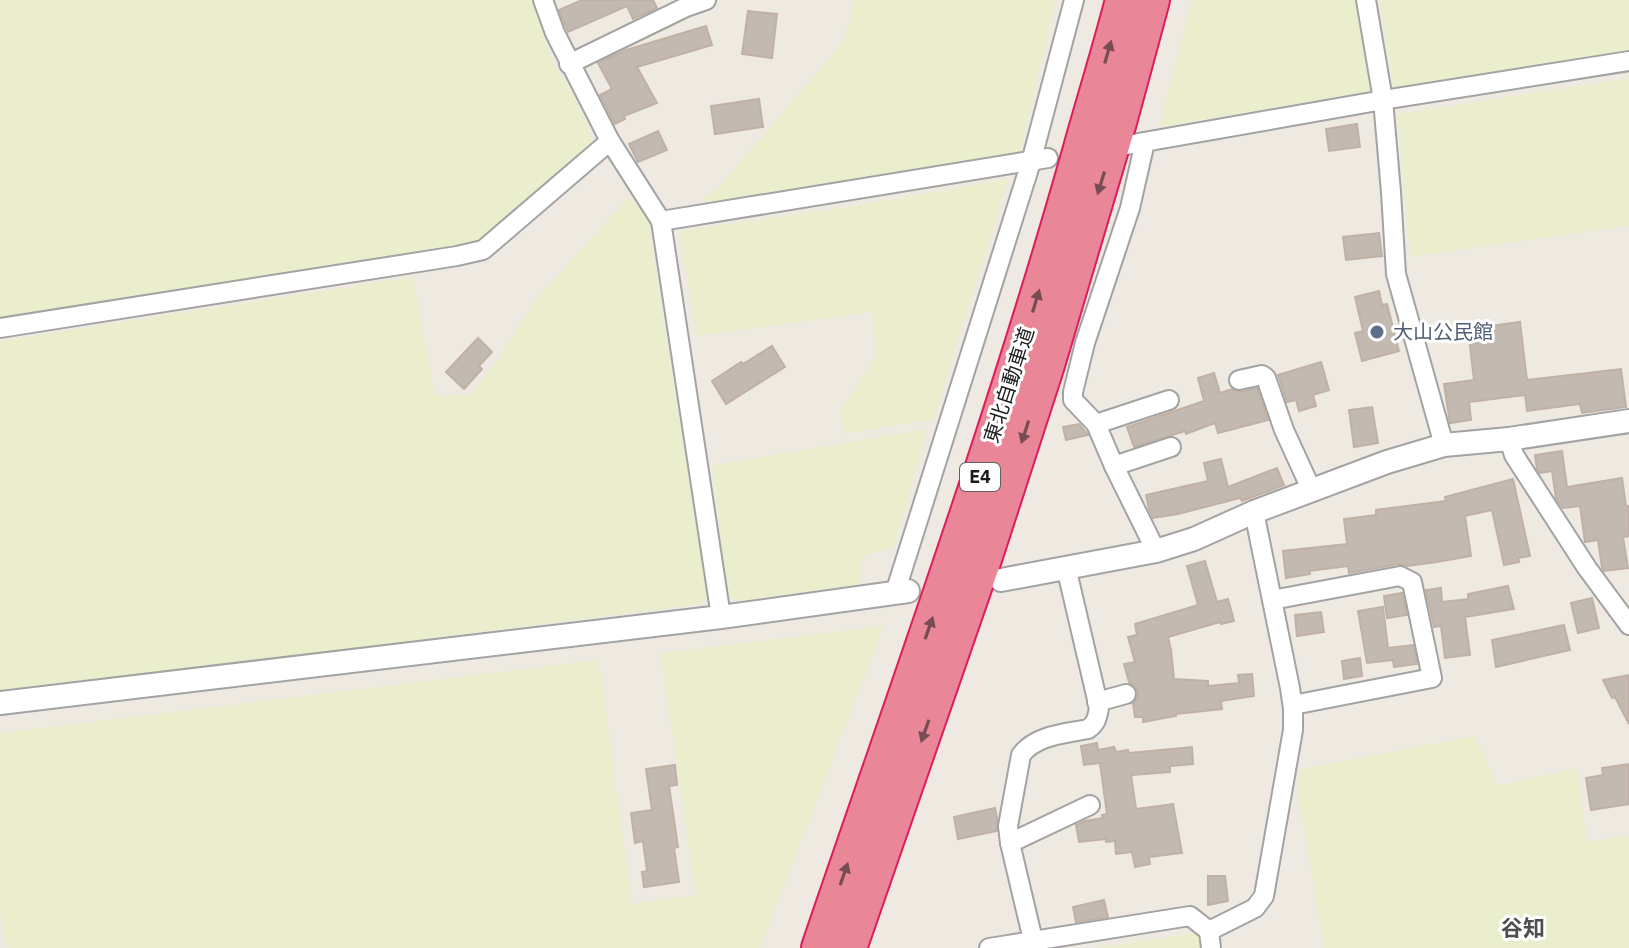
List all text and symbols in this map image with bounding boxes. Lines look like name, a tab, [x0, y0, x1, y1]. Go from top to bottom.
one-way arrow	[1102, 39, 1115, 63]
one-way arrow	[1094, 171, 1107, 195]
one-way arrow	[1030, 289, 1043, 313]
place label: 大山公民館	[1393, 318, 1493, 345]
marker: 大山公民館	[1368, 323, 1386, 341]
street label: 東北自動車道	[977, 324, 1040, 446]
one-way arrow	[1019, 420, 1031, 444]
road number: E4	[960, 463, 1000, 491]
one-way arrow	[924, 616, 936, 640]
one-way arrow	[918, 720, 930, 744]
one-way arrow	[839, 862, 851, 886]
district label: 谷知	[1501, 913, 1545, 942]

